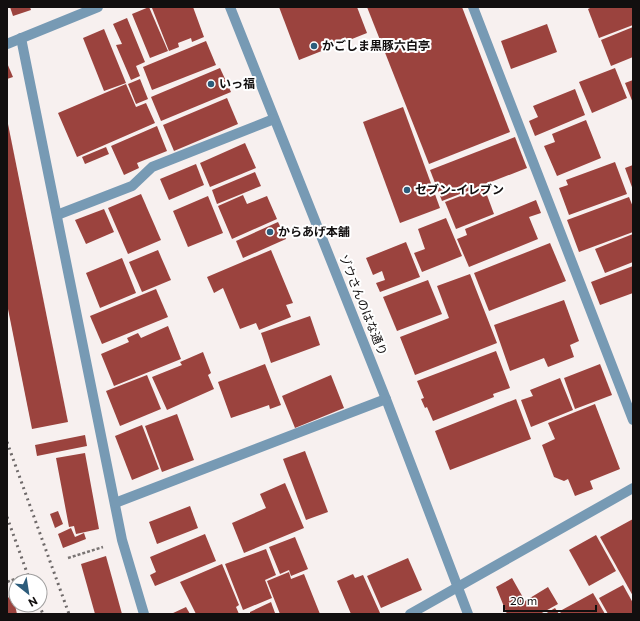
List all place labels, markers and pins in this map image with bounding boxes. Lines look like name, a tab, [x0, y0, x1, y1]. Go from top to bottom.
place label: かごしま黒豚六白亭	[322, 38, 430, 52]
marker: かごしま黒豚六白亭	[309, 41, 319, 51]
place label: いっ福	[219, 76, 255, 90]
marker: いっ福	[206, 79, 216, 89]
place label: セブン-イレブン	[415, 182, 504, 196]
marker: セブン-イレブン	[402, 185, 412, 195]
place label: からあげ本舗	[278, 224, 350, 238]
marker: からあげ本舗	[265, 227, 275, 237]

